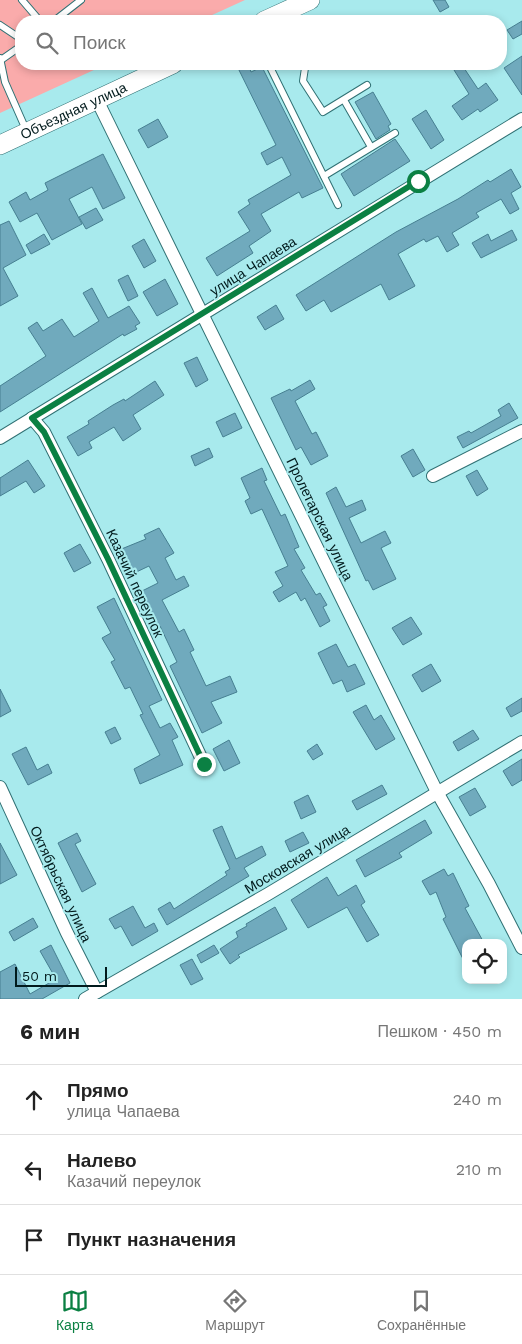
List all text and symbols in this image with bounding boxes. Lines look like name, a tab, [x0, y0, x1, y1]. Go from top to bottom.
search box	[15, 15, 507, 70]
icon: search	[33, 29, 61, 57]
text: Поиск	[73, 31, 126, 54]
street label: Объездная улица	[18, 79, 129, 142]
route start	[407, 170, 430, 193]
street label: улица Чапаева	[207, 233, 299, 299]
street label: Пролетарская улица	[283, 455, 357, 583]
street label: Казачий переулок	[103, 527, 167, 640]
route end	[193, 753, 216, 776]
street label: Московская улица	[241, 821, 353, 897]
street label: Октябрьская улица	[27, 823, 95, 945]
map controls	[462, 939, 507, 984]
button: locate	[462, 939, 507, 984]
scale bar	[15, 964, 108, 987]
text: 50 m	[22, 968, 57, 984]
text: 6 мин	[20, 1019, 80, 1044]
text: Пешком · 450 m	[377, 1022, 502, 1041]
text: Прямо	[67, 1079, 129, 1102]
icon: ahead	[20, 1086, 48, 1114]
text: 240 m	[453, 1090, 502, 1109]
text: улица Чапаева	[67, 1102, 180, 1121]
text: Налево	[67, 1149, 137, 1172]
icon: left	[20, 1156, 48, 1184]
text: 210 m	[456, 1160, 502, 1179]
text: Казачий переулок	[67, 1172, 201, 1191]
icon: arrive	[20, 1226, 48, 1254]
text: Пункт назначения	[67, 1228, 236, 1251]
tab: Карта	[56, 1287, 93, 1333]
tab: Маршрут	[205, 1287, 265, 1333]
tab: Сохранённые	[377, 1287, 466, 1333]

